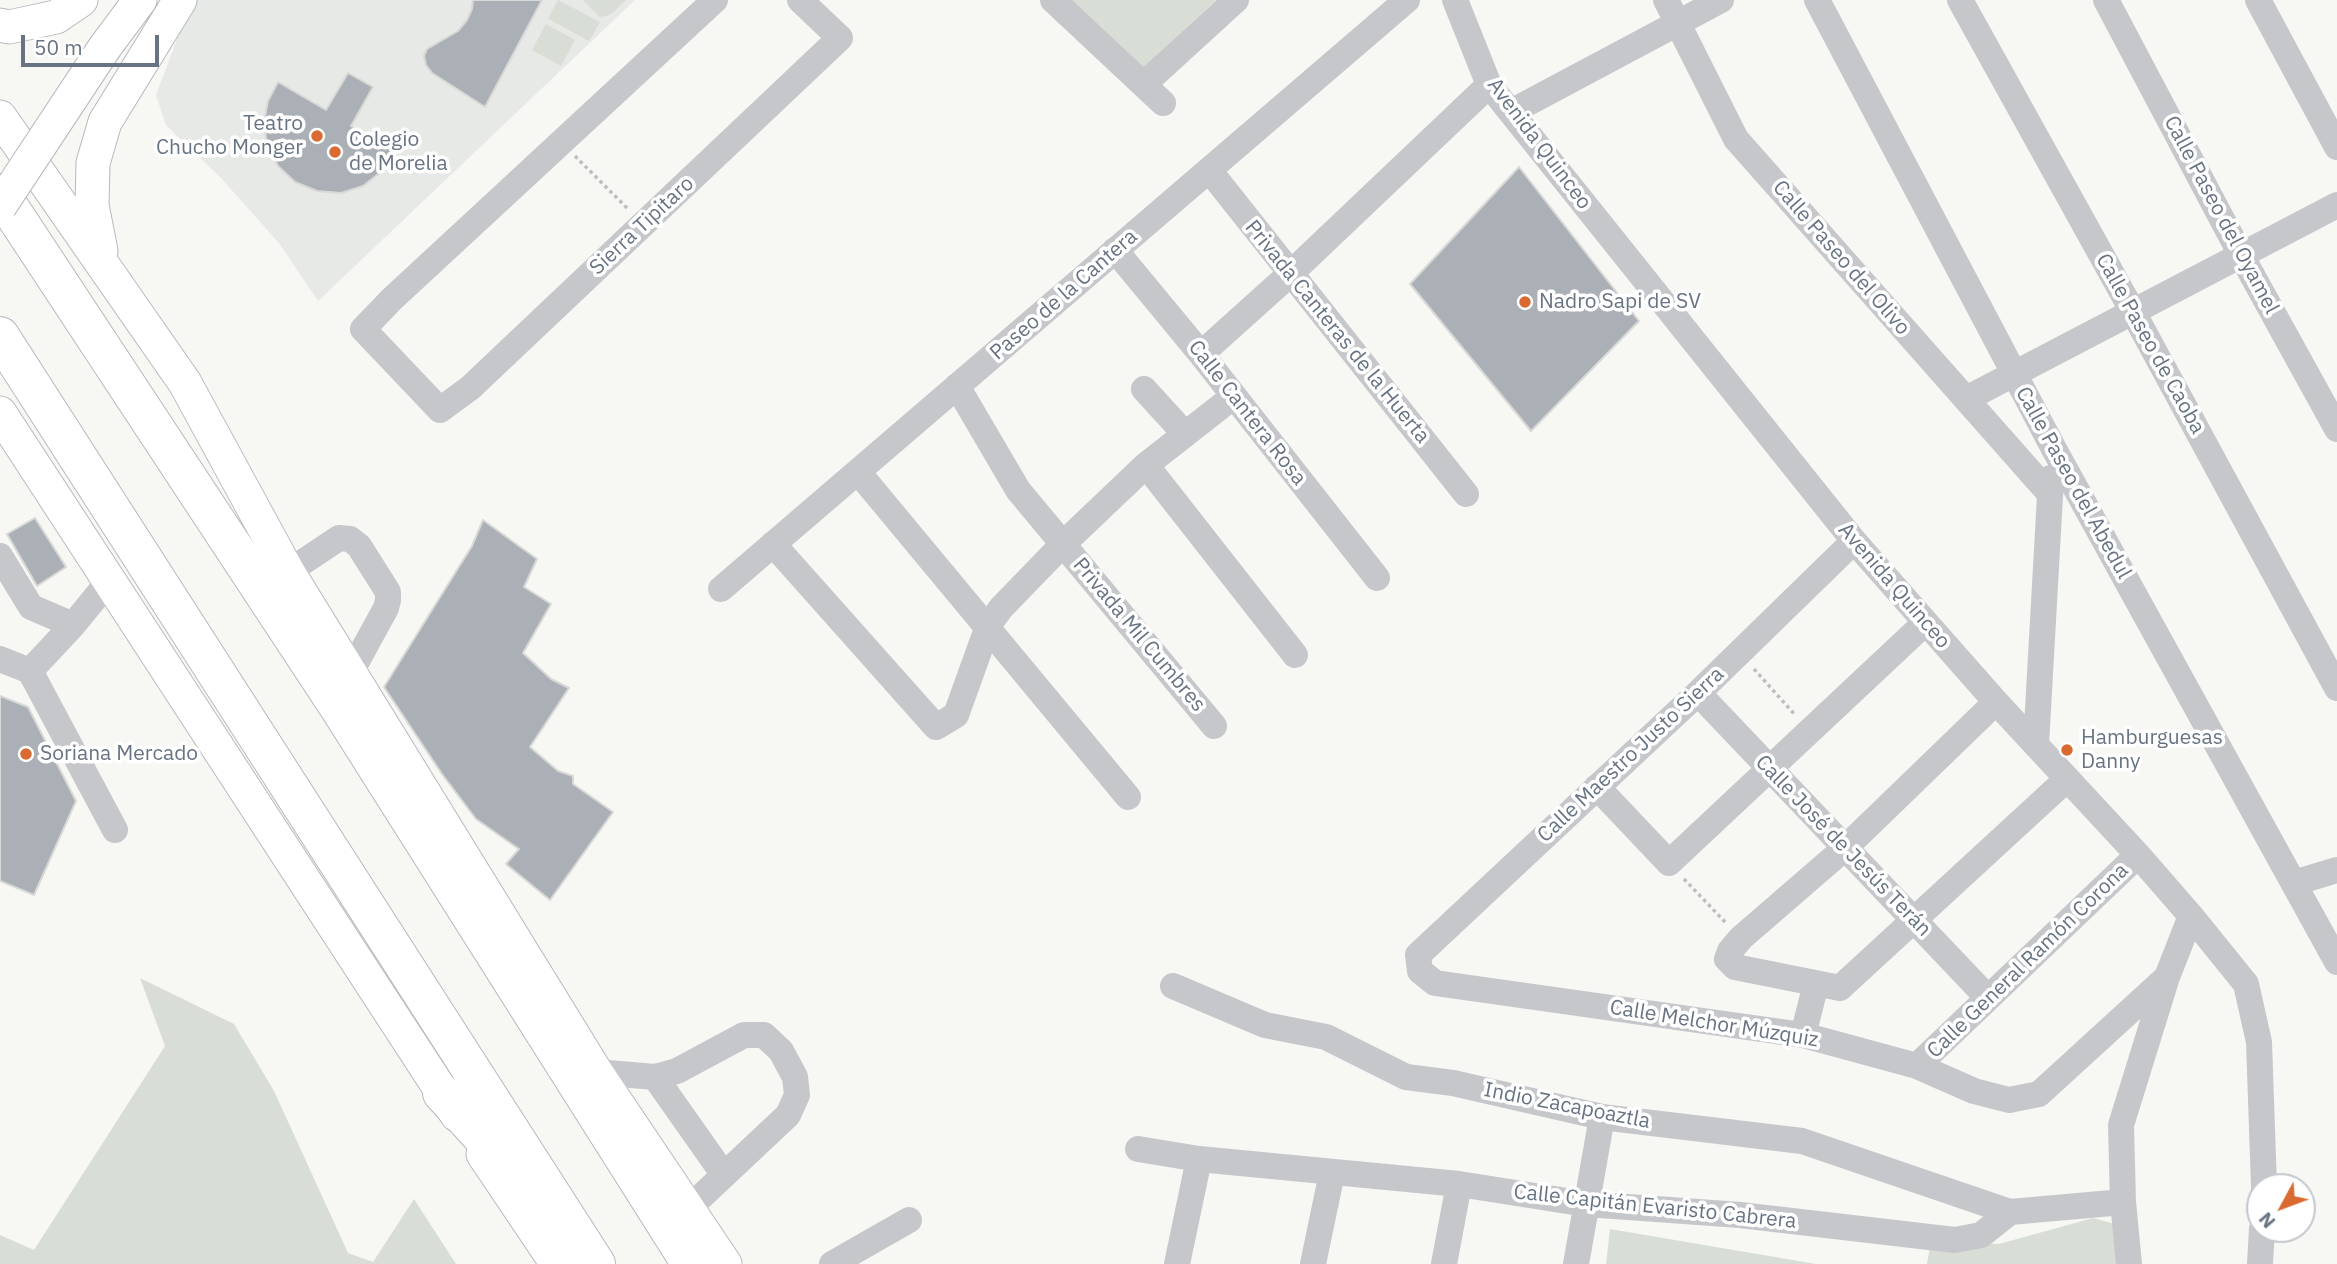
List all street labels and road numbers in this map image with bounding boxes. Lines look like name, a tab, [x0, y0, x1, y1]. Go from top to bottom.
street label: Avenida Quinceo	[1481, 73, 1597, 215]
street label: Calle Paseo del Oyamel	[2158, 112, 2284, 318]
street label: Sierra Tipitaro	[585, 171, 699, 281]
street label: Calle Paseo del Olivo	[1767, 176, 1915, 340]
street label: Privada Canteras de la Huerta	[1239, 215, 1435, 449]
street label: Paseo de la Cantera	[985, 224, 1143, 366]
street label: Calle Paseo de Caoba	[2090, 249, 2210, 439]
street label: Calle Cantera Rosa	[1183, 335, 1311, 491]
street label: Calle Paseo del Abedul	[2010, 383, 2136, 583]
street label: Avenida Quinceo	[1833, 518, 1955, 654]
street label: Privada Mil Cumbres	[1067, 553, 1211, 717]
street label: Calle Maestro Justo Sierra	[1532, 662, 1730, 848]
street label: Calle José de Jesús Terán	[1750, 750, 1936, 942]
street label: Calle General Ramón Corona	[1922, 858, 2134, 1064]
street label: Calle Melchor Múzquiz	[1608, 995, 1820, 1053]
street label: Indio Zacapoaztla	[1482, 1078, 1652, 1134]
street label: Calle Capitán Evaristo Cabrera	[1512, 1180, 1798, 1234]

